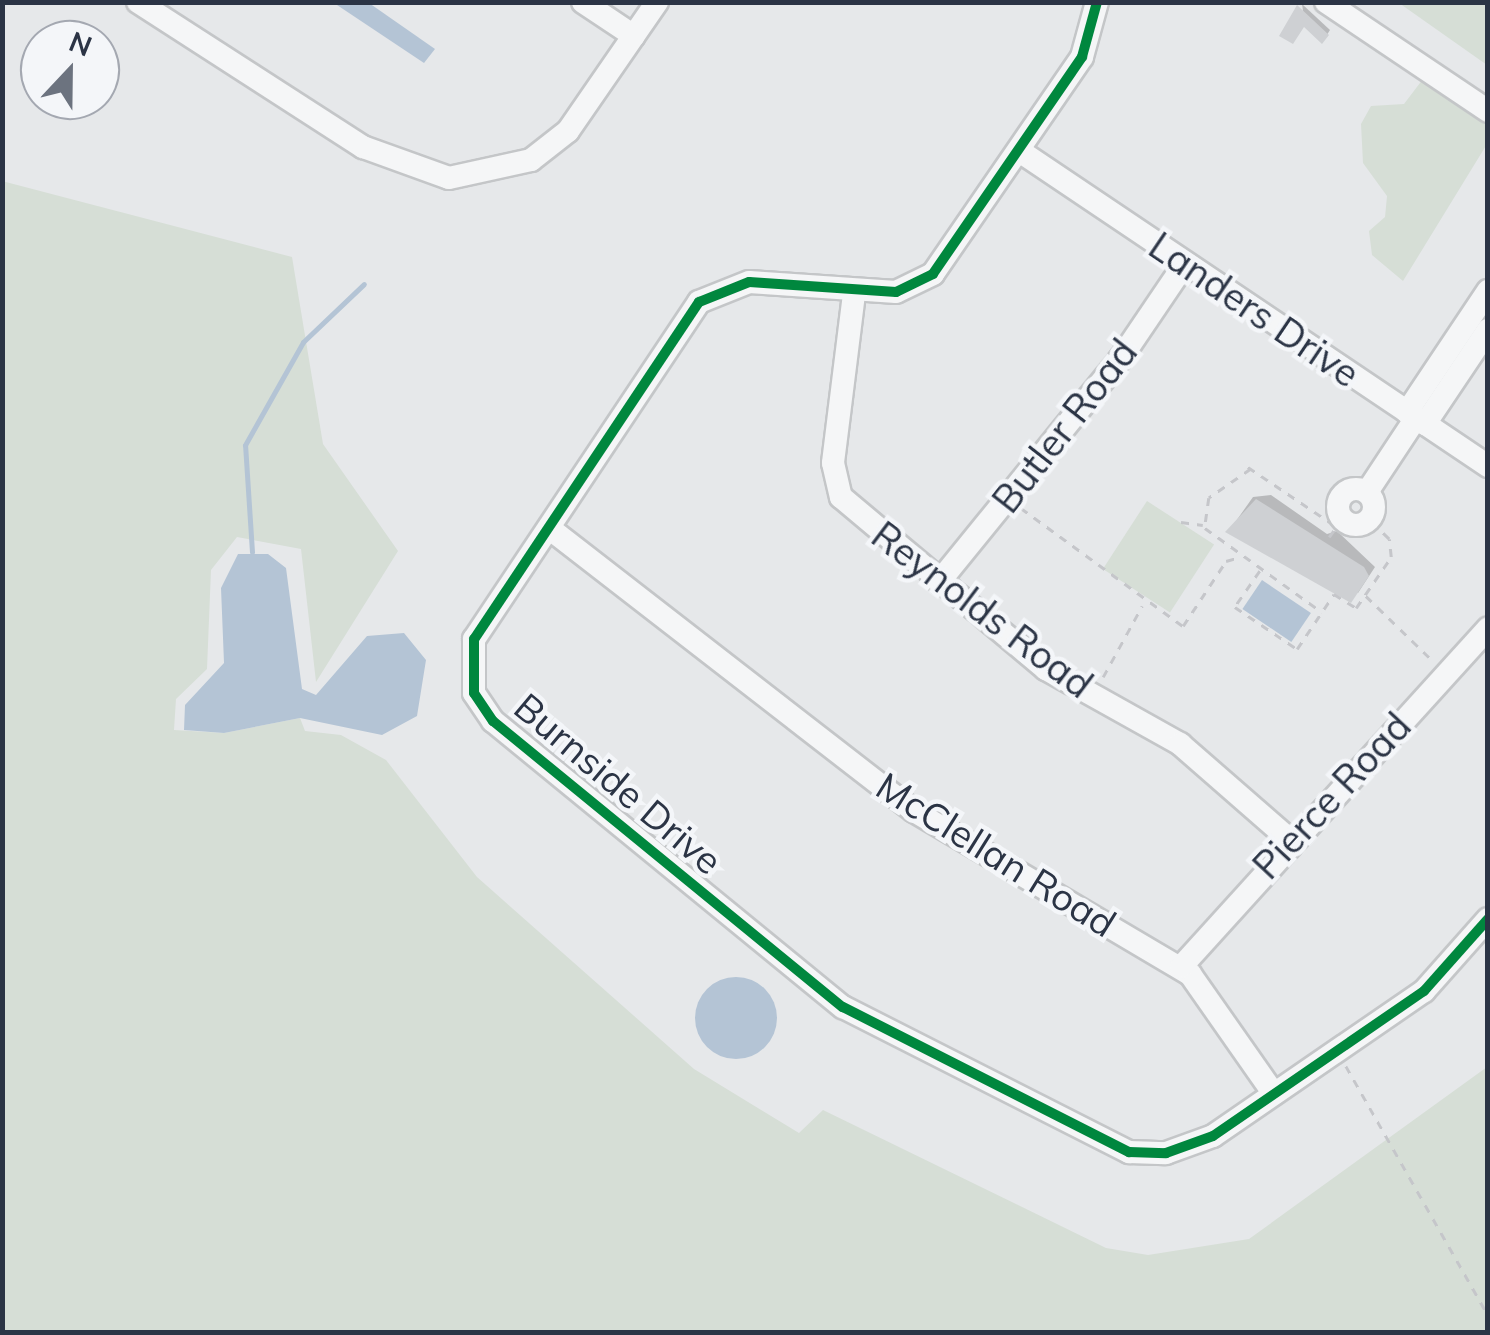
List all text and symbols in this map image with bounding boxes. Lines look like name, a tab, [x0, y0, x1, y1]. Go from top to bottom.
north arrow	[20, 20, 120, 120]
text: N	[64, 23, 97, 64]
street label: Landers Drive	[1140, 223, 1368, 397]
street label: Butler Road	[983, 330, 1147, 522]
street label: Reynolds Road	[863, 512, 1101, 708]
street label: Burnside Drive	[505, 684, 731, 884]
street label: Pierce Road	[1244, 704, 1420, 888]
street label: McClellan Road	[868, 763, 1124, 947]

